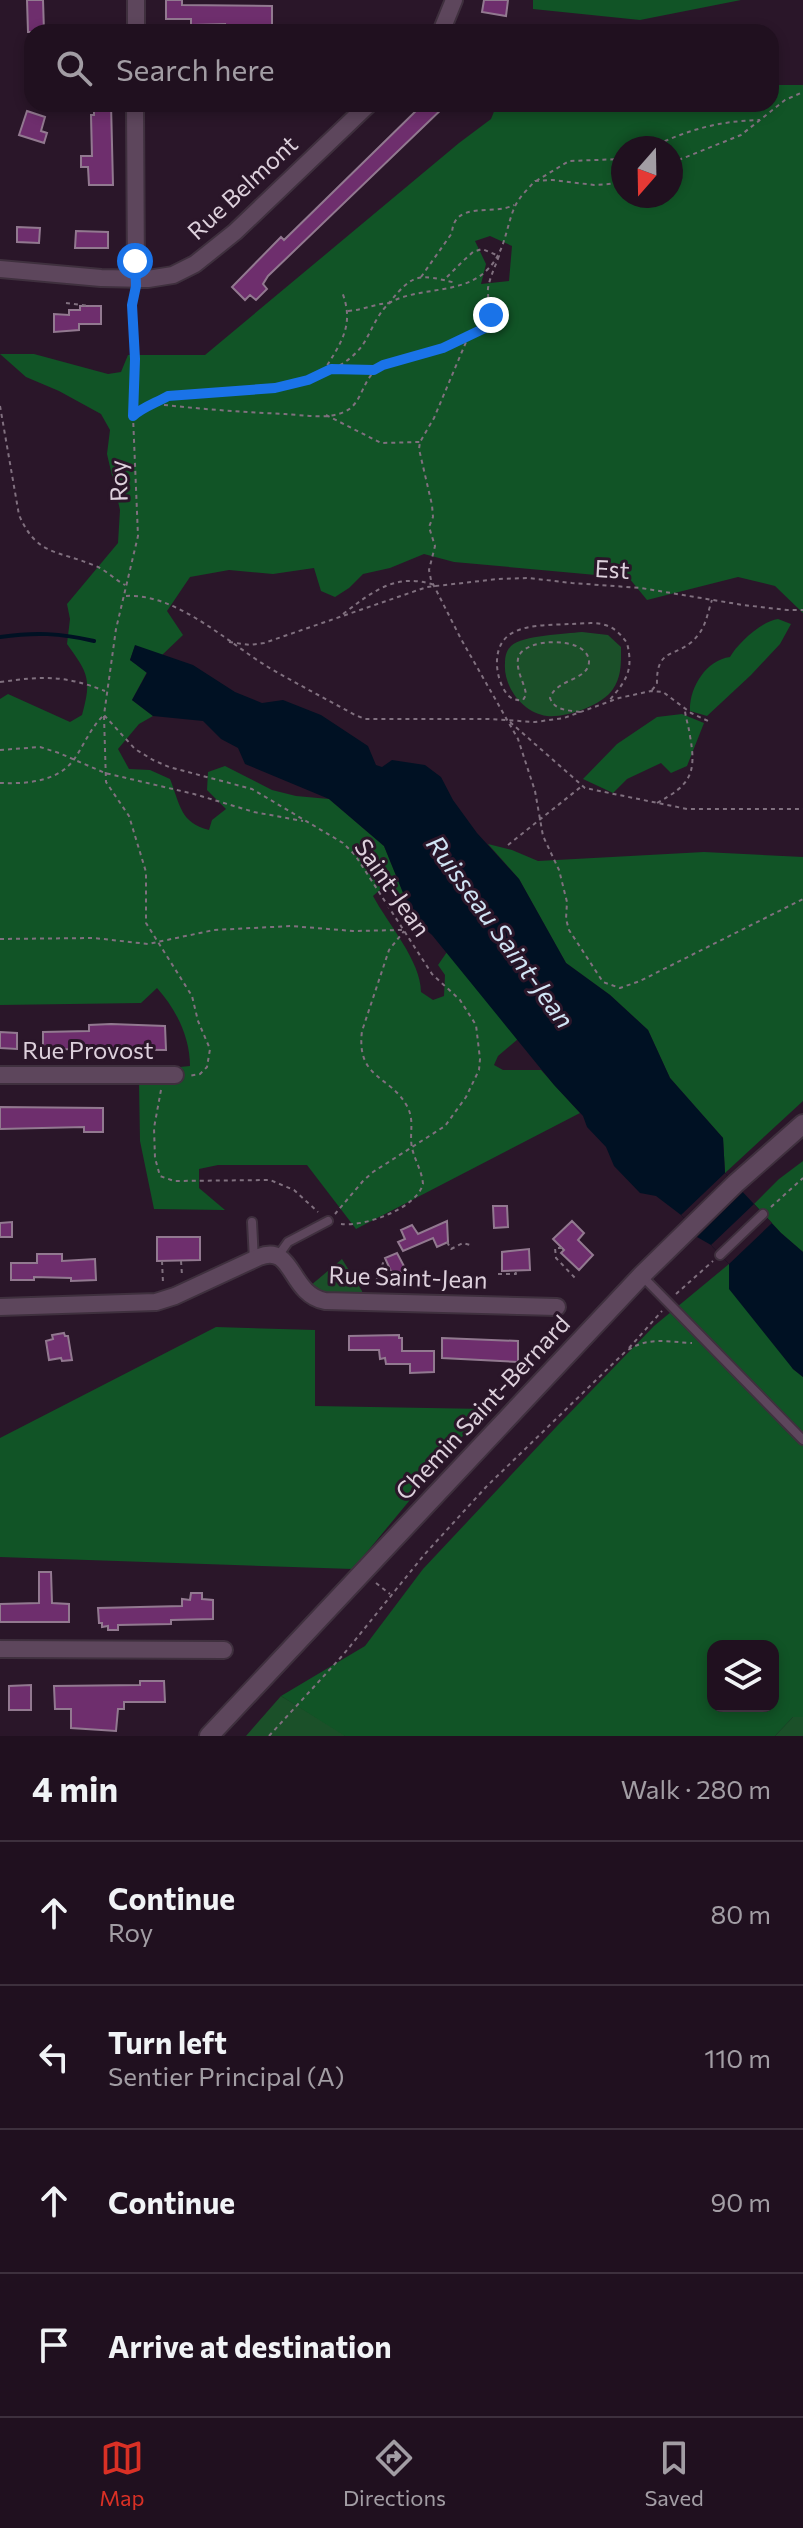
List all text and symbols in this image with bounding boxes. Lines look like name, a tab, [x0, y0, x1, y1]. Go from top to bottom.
search box	[24, 24, 779, 112]
icon: search	[52, 46, 96, 90]
text: Search here	[116, 50, 275, 87]
street label: Rue Belmont	[181, 129, 303, 245]
north arrow	[611, 136, 683, 208]
route start	[117, 243, 153, 279]
route end	[473, 297, 509, 333]
street label: Roy	[102, 460, 133, 502]
street label: Est	[594, 553, 630, 584]
water label: Ruisseau Saint-Jean	[421, 829, 582, 1034]
street label: Saint-Jean	[349, 833, 437, 942]
street label: Rue Provost	[22, 1035, 154, 1064]
street label: Rue Saint-Jean	[328, 1259, 488, 1294]
street label: Chemin Saint-Bernard	[389, 1309, 575, 1505]
map controls	[707, 1640, 779, 1712]
button: layers	[707, 1640, 779, 1712]
text: 4 min	[32, 1767, 118, 1809]
text: Walk · 280 m	[621, 1773, 771, 1804]
text: Continue	[108, 1879, 235, 1916]
icon: ahead	[32, 1891, 76, 1935]
text: 80 m	[711, 1898, 771, 1929]
text: Roy	[108, 1916, 153, 1947]
text: Turn left	[108, 2023, 227, 2060]
icon: left	[32, 2035, 76, 2079]
text: 110 m	[704, 2042, 771, 2073]
text: Sentier Principal (A)	[108, 2060, 345, 2091]
icon: ahead	[32, 2179, 76, 2223]
text: Continue	[108, 2183, 235, 2220]
text: 90 m	[711, 2186, 771, 2217]
icon: arrive	[32, 2323, 76, 2367]
text: Arrive at destination	[108, 2327, 392, 2364]
tab: Map	[99, 2436, 145, 2511]
tab: Directions	[343, 2436, 446, 2511]
tab: Saved	[644, 2436, 704, 2511]

